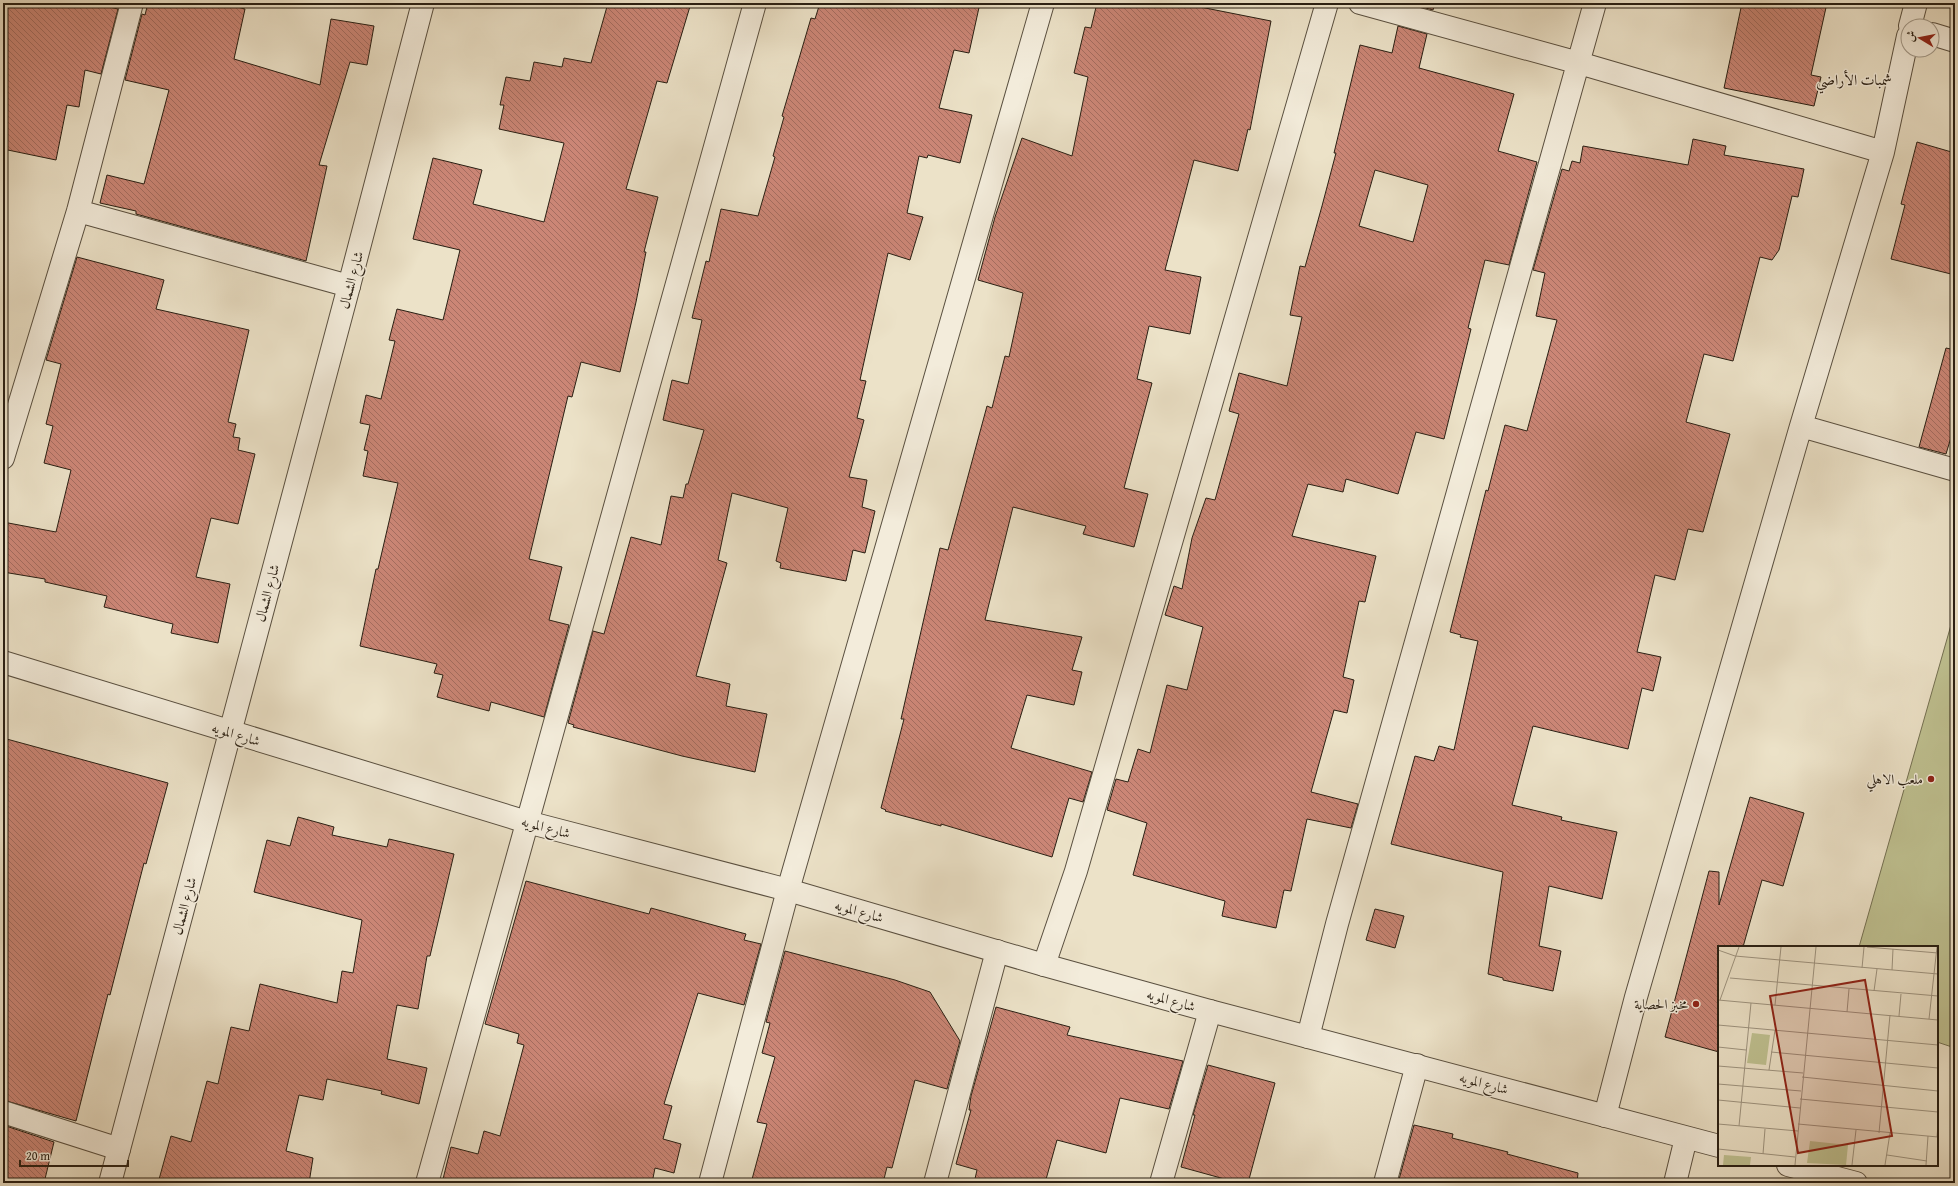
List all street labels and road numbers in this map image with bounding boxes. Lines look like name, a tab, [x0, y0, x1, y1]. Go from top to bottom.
street label: شارع الشمال	[334, 249, 370, 312]
street label: شارع الشمال	[250, 562, 286, 625]
street label: شارع المويه	[209, 717, 263, 753]
street label: شارع المويه	[519, 811, 573, 845]
street label: شارع الشمال	[167, 875, 203, 938]
street label: شارع المويه	[832, 895, 886, 929]
street label: شارع المويه	[1144, 984, 1198, 1018]
street label: شارع المويه	[1457, 1067, 1511, 1101]

